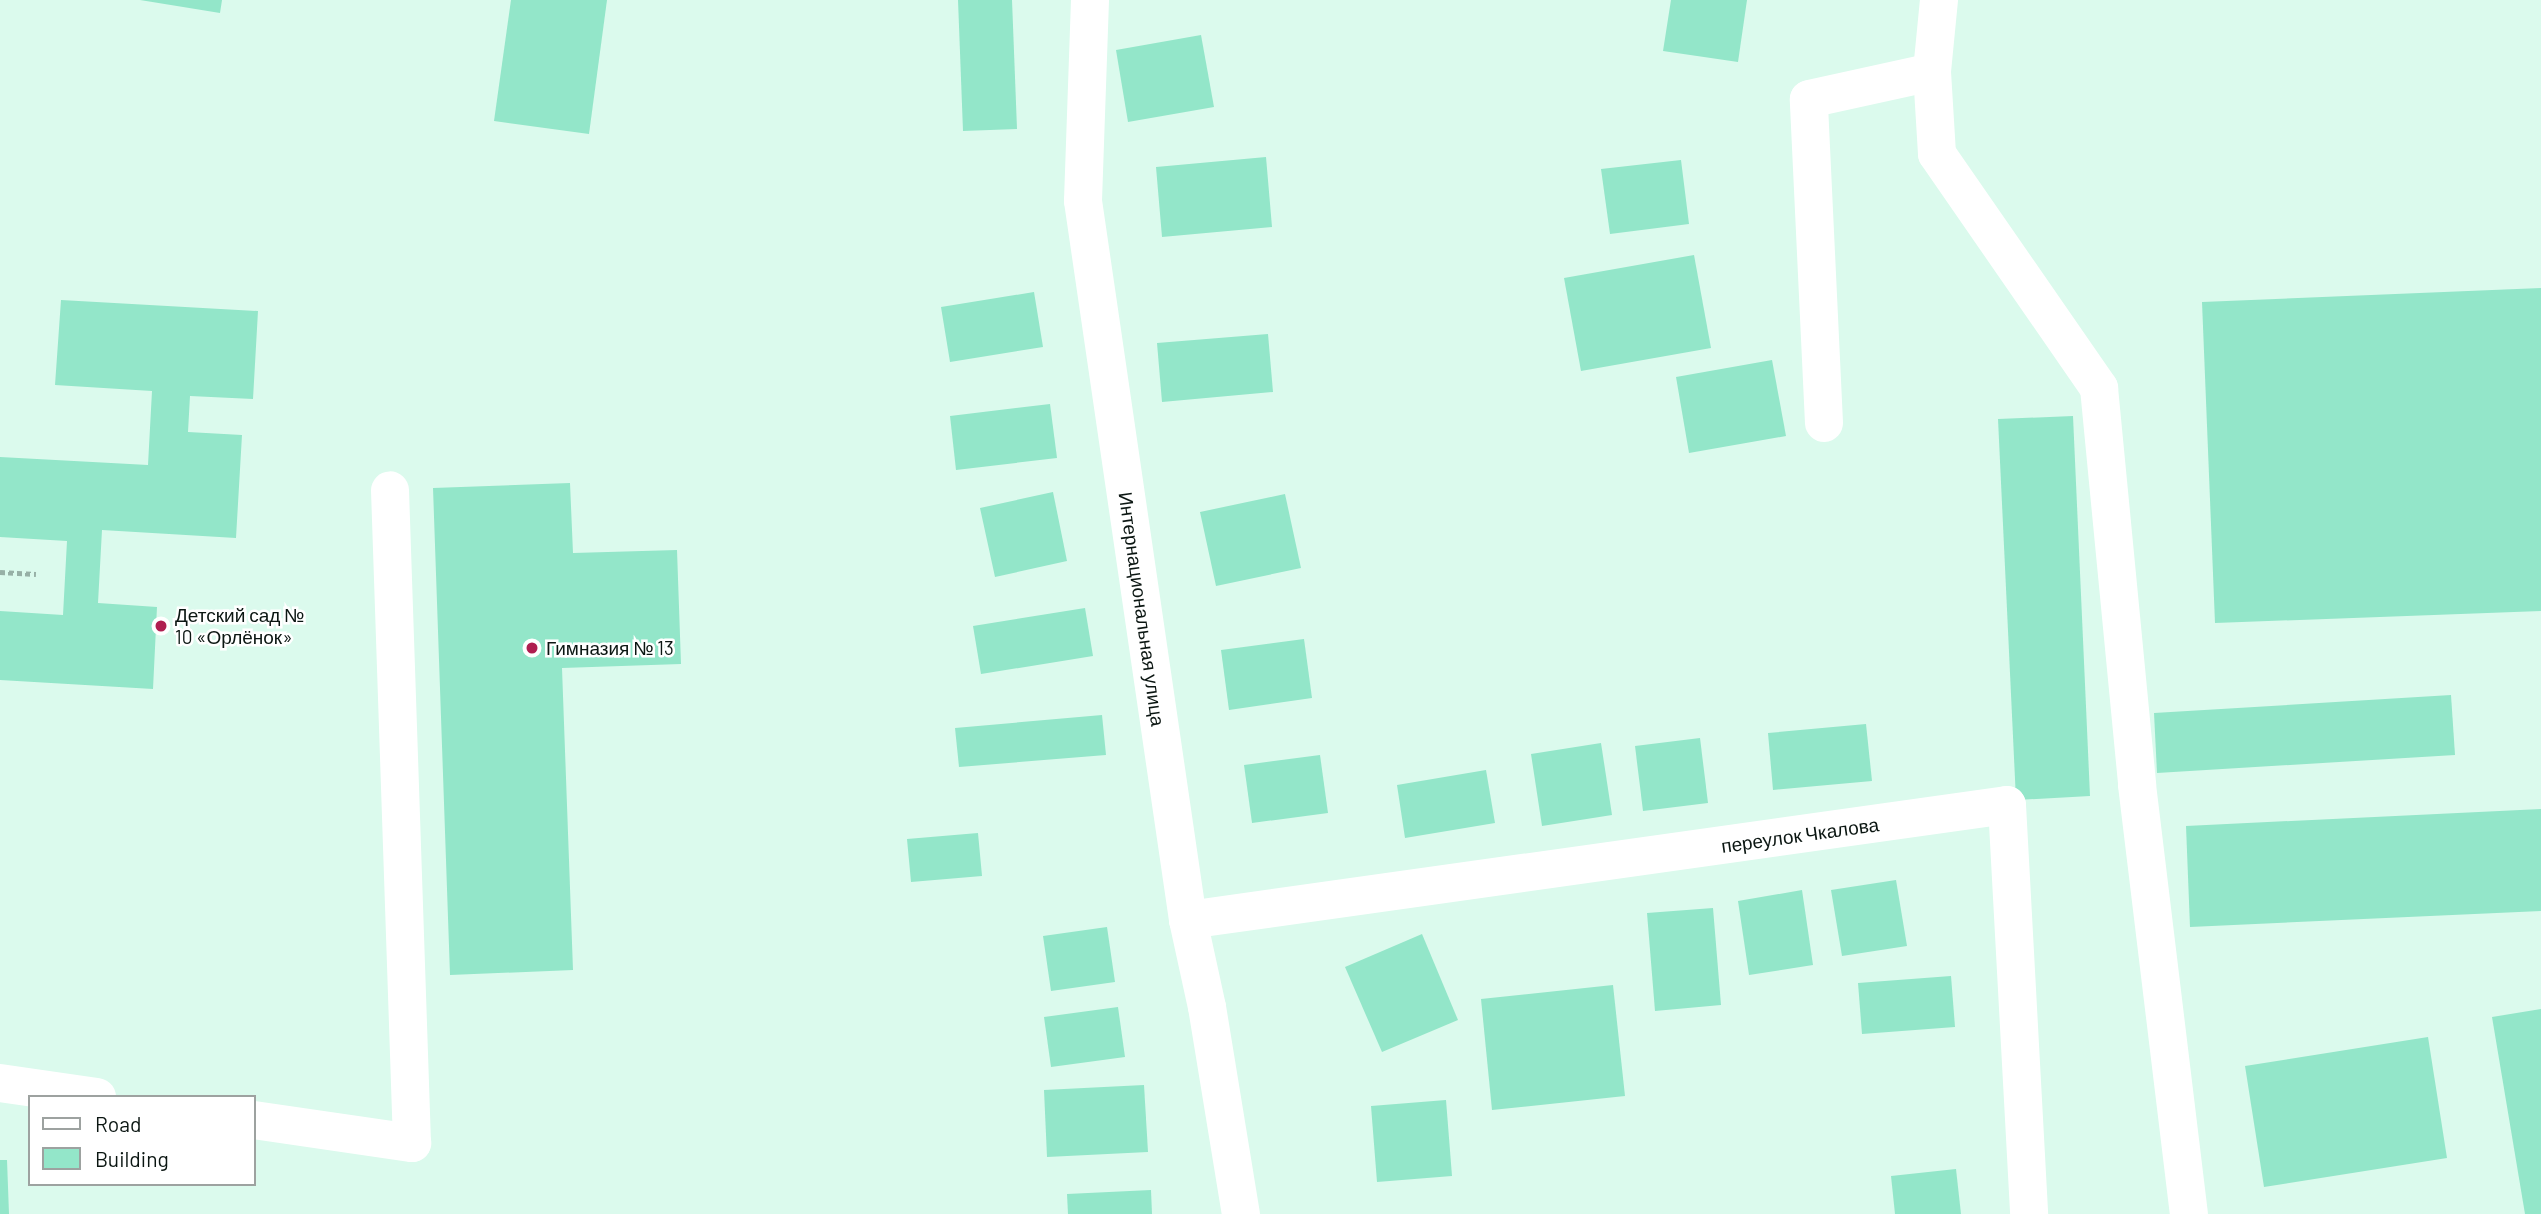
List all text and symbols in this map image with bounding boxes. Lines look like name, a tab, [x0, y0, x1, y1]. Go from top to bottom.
street label: Интернациональная улица	[1114, 490, 1170, 728]
place label: Детский сад № 10 «Орлёнок»	[175, 604, 304, 648]
marker: Детский сад № 10 «Орлёнок»	[153, 618, 169, 634]
place label: Гимназия № 13	[546, 637, 674, 659]
marker: Гимназия № 13	[524, 640, 540, 656]
street label: переулок Чкалова	[1720, 813, 1880, 857]
legend	[28, 1095, 256, 1186]
text: Road	[95, 1111, 141, 1136]
text: Building	[95, 1146, 169, 1171]

